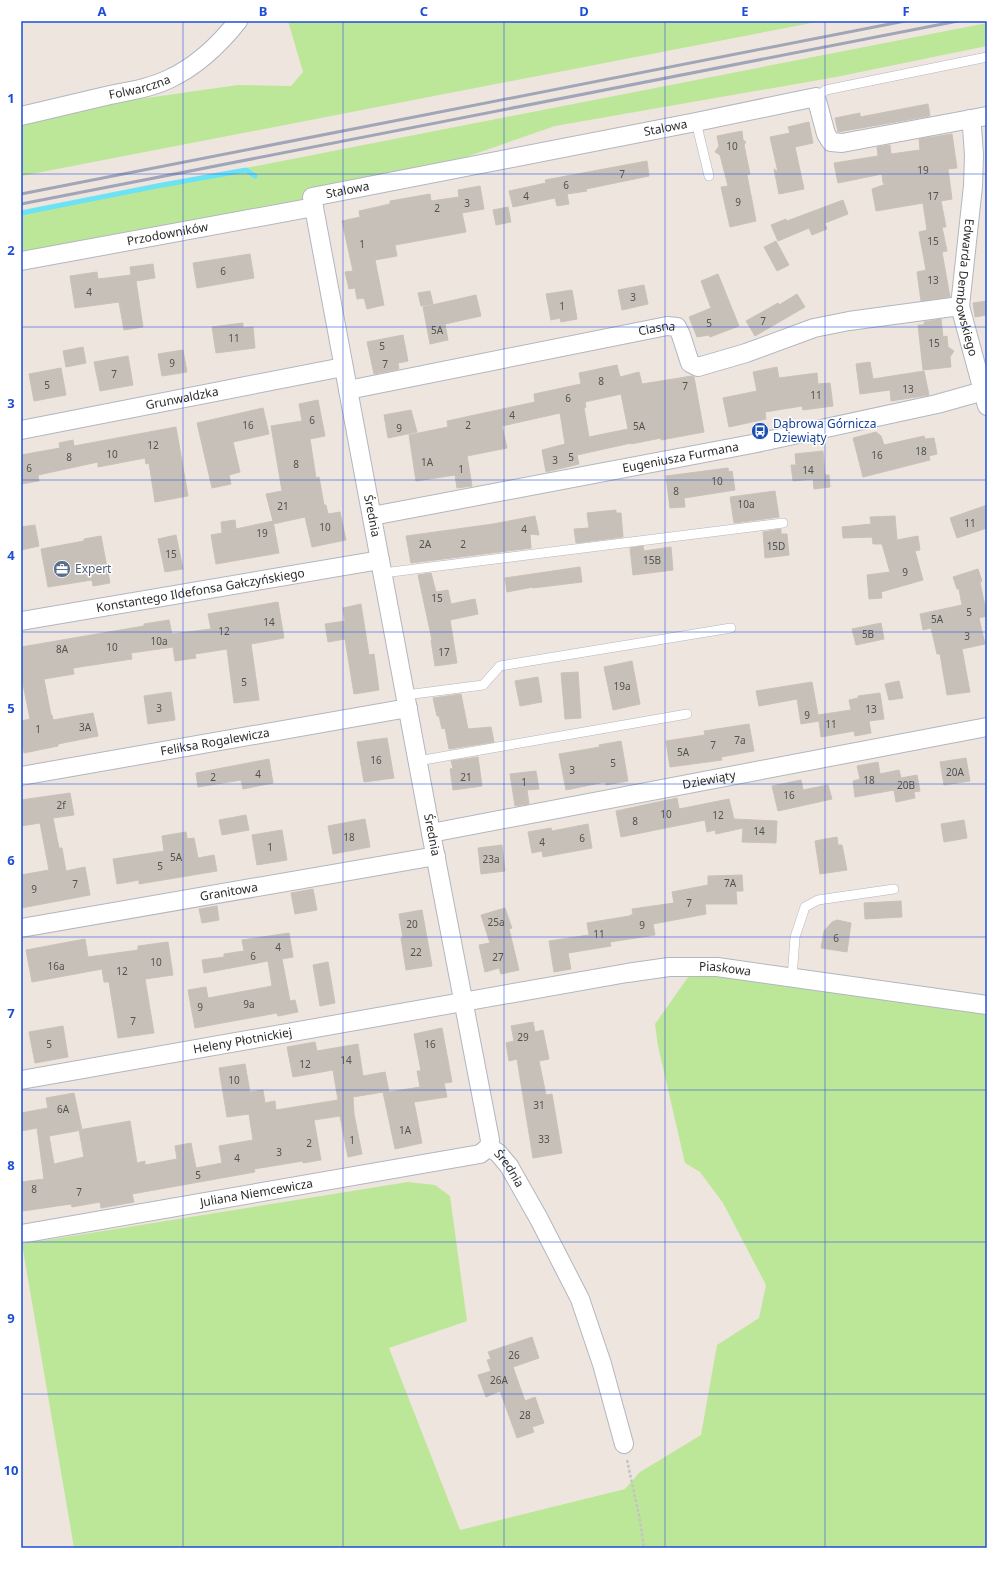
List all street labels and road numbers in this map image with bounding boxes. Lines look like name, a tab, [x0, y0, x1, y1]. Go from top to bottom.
street label: Folwarczna	[107, 70, 173, 103]
street label: Stalowa	[642, 115, 689, 140]
street label: Stalowa	[324, 177, 371, 202]
street label: Przodowników	[125, 218, 210, 249]
street label: Edwarda Dembowskiego	[952, 218, 982, 358]
street label: Ciasna	[637, 317, 676, 340]
street label: Grunwaldzka	[144, 383, 220, 413]
street label: Eugeniusza Furmana	[621, 438, 740, 476]
street label: Średnia	[360, 493, 385, 538]
street label: Konstantego Ildefonsa Gałczyńskiego	[95, 564, 306, 616]
street label: Feliksa Rogalewicza	[159, 723, 271, 759]
street label: Dziewiąty	[681, 766, 738, 793]
street label: Średnia	[420, 812, 445, 857]
street label: Granitowa	[199, 878, 259, 905]
street label: Piaskowa	[699, 958, 752, 980]
street label: Heleny Płotnickiej	[192, 1023, 293, 1057]
street label: Średnia	[490, 1146, 528, 1190]
street label: Juliana Niemcewicza	[198, 1174, 314, 1211]

